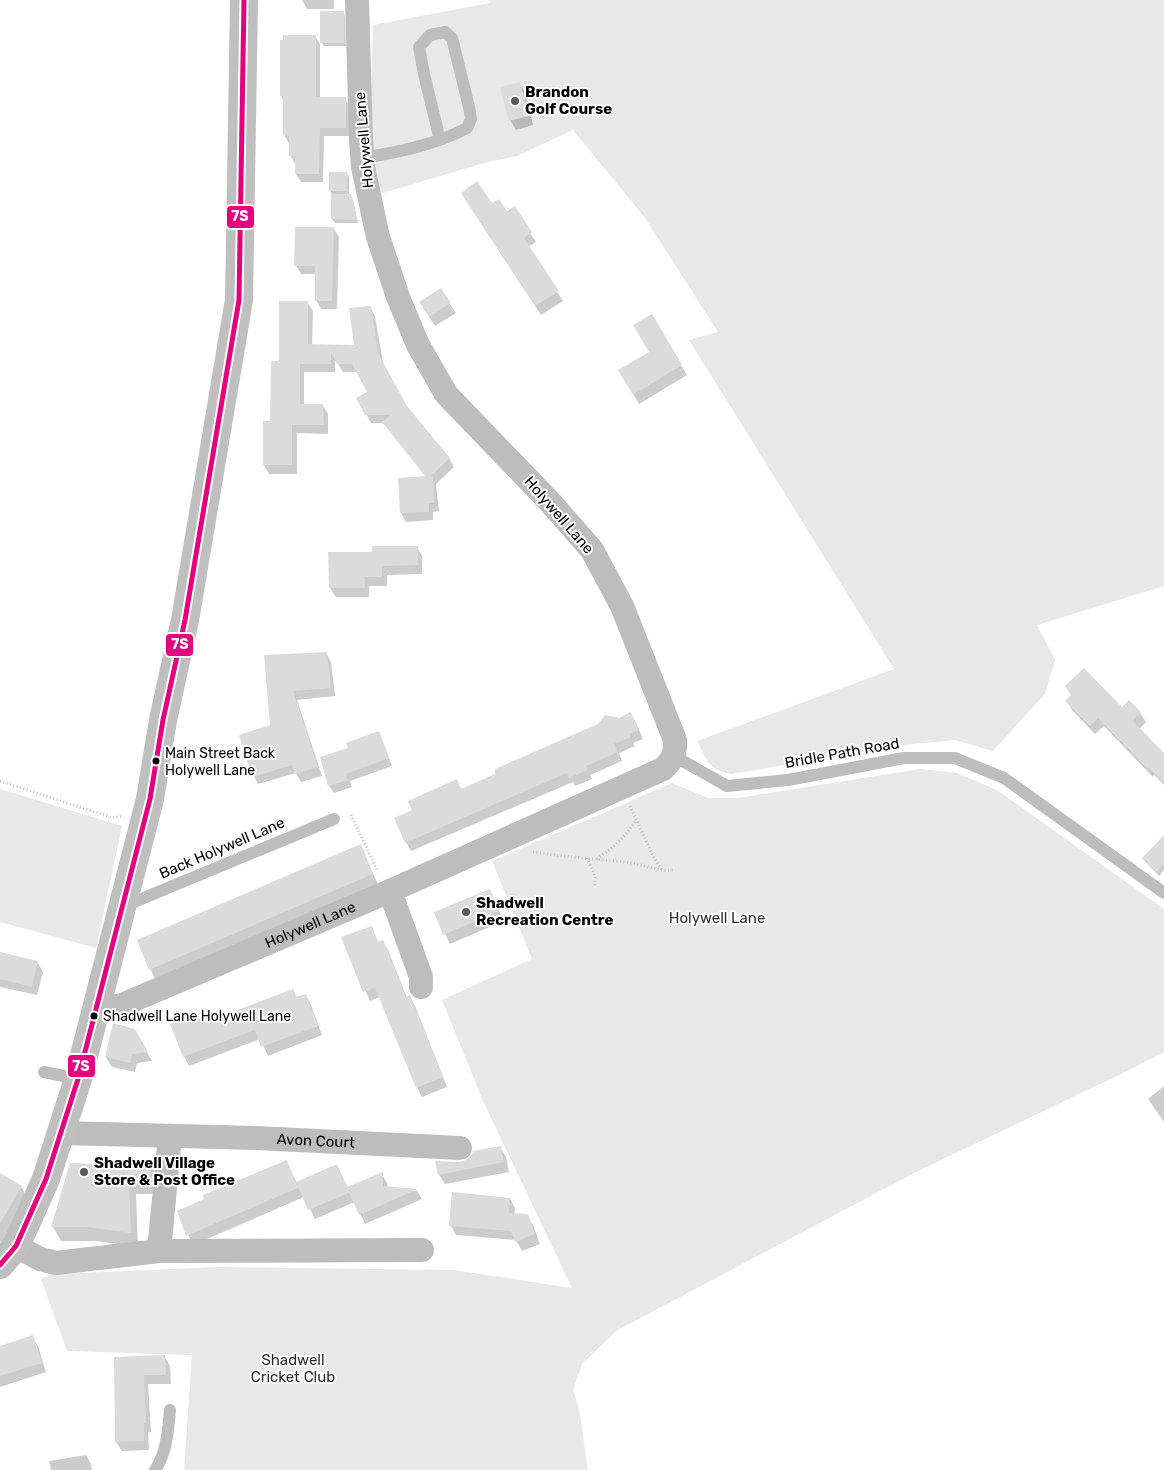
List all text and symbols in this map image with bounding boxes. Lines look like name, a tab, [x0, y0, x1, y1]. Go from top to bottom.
place label: Brandon Golf Course	[525, 83, 612, 118]
street label: Holywell Lane	[351, 91, 377, 189]
marker: Brandon Golf Course	[509, 95, 521, 107]
line badge: 7S	[226, 205, 255, 229]
text: 7S	[231, 208, 249, 225]
street label: Holywell Lane	[521, 473, 597, 557]
line badge: 7S	[165, 633, 194, 657]
text: 7S	[171, 636, 189, 653]
street label: Bridle Path Road	[783, 734, 901, 772]
place label: Main Street Back Holywell Lane	[165, 745, 276, 779]
marker: Main Street Back Holywell Lane	[151, 756, 161, 766]
street label: Back Holywell Lane	[157, 813, 287, 883]
place label: Shadwell Recreation Centre	[476, 894, 614, 929]
street label: Holywell Lane	[262, 898, 358, 952]
marker: Shadwell Recreation Centre	[460, 906, 472, 918]
park label: Holywell Lane	[669, 909, 765, 927]
place label: Shadwell Lane Holywell Lane	[103, 1008, 291, 1025]
marker: Shadwell Lane Holywell Lane	[89, 1011, 99, 1021]
line badge: 7S	[67, 1054, 96, 1078]
text: 7S	[72, 1058, 90, 1075]
street label: Avon Court	[276, 1130, 356, 1152]
place label: Shadwell Village Store & Post Office	[94, 1154, 235, 1189]
marker: Shadwell Village Store & Post Office	[78, 1166, 90, 1178]
park label: Shadwell Cricket Club	[251, 1351, 335, 1386]

